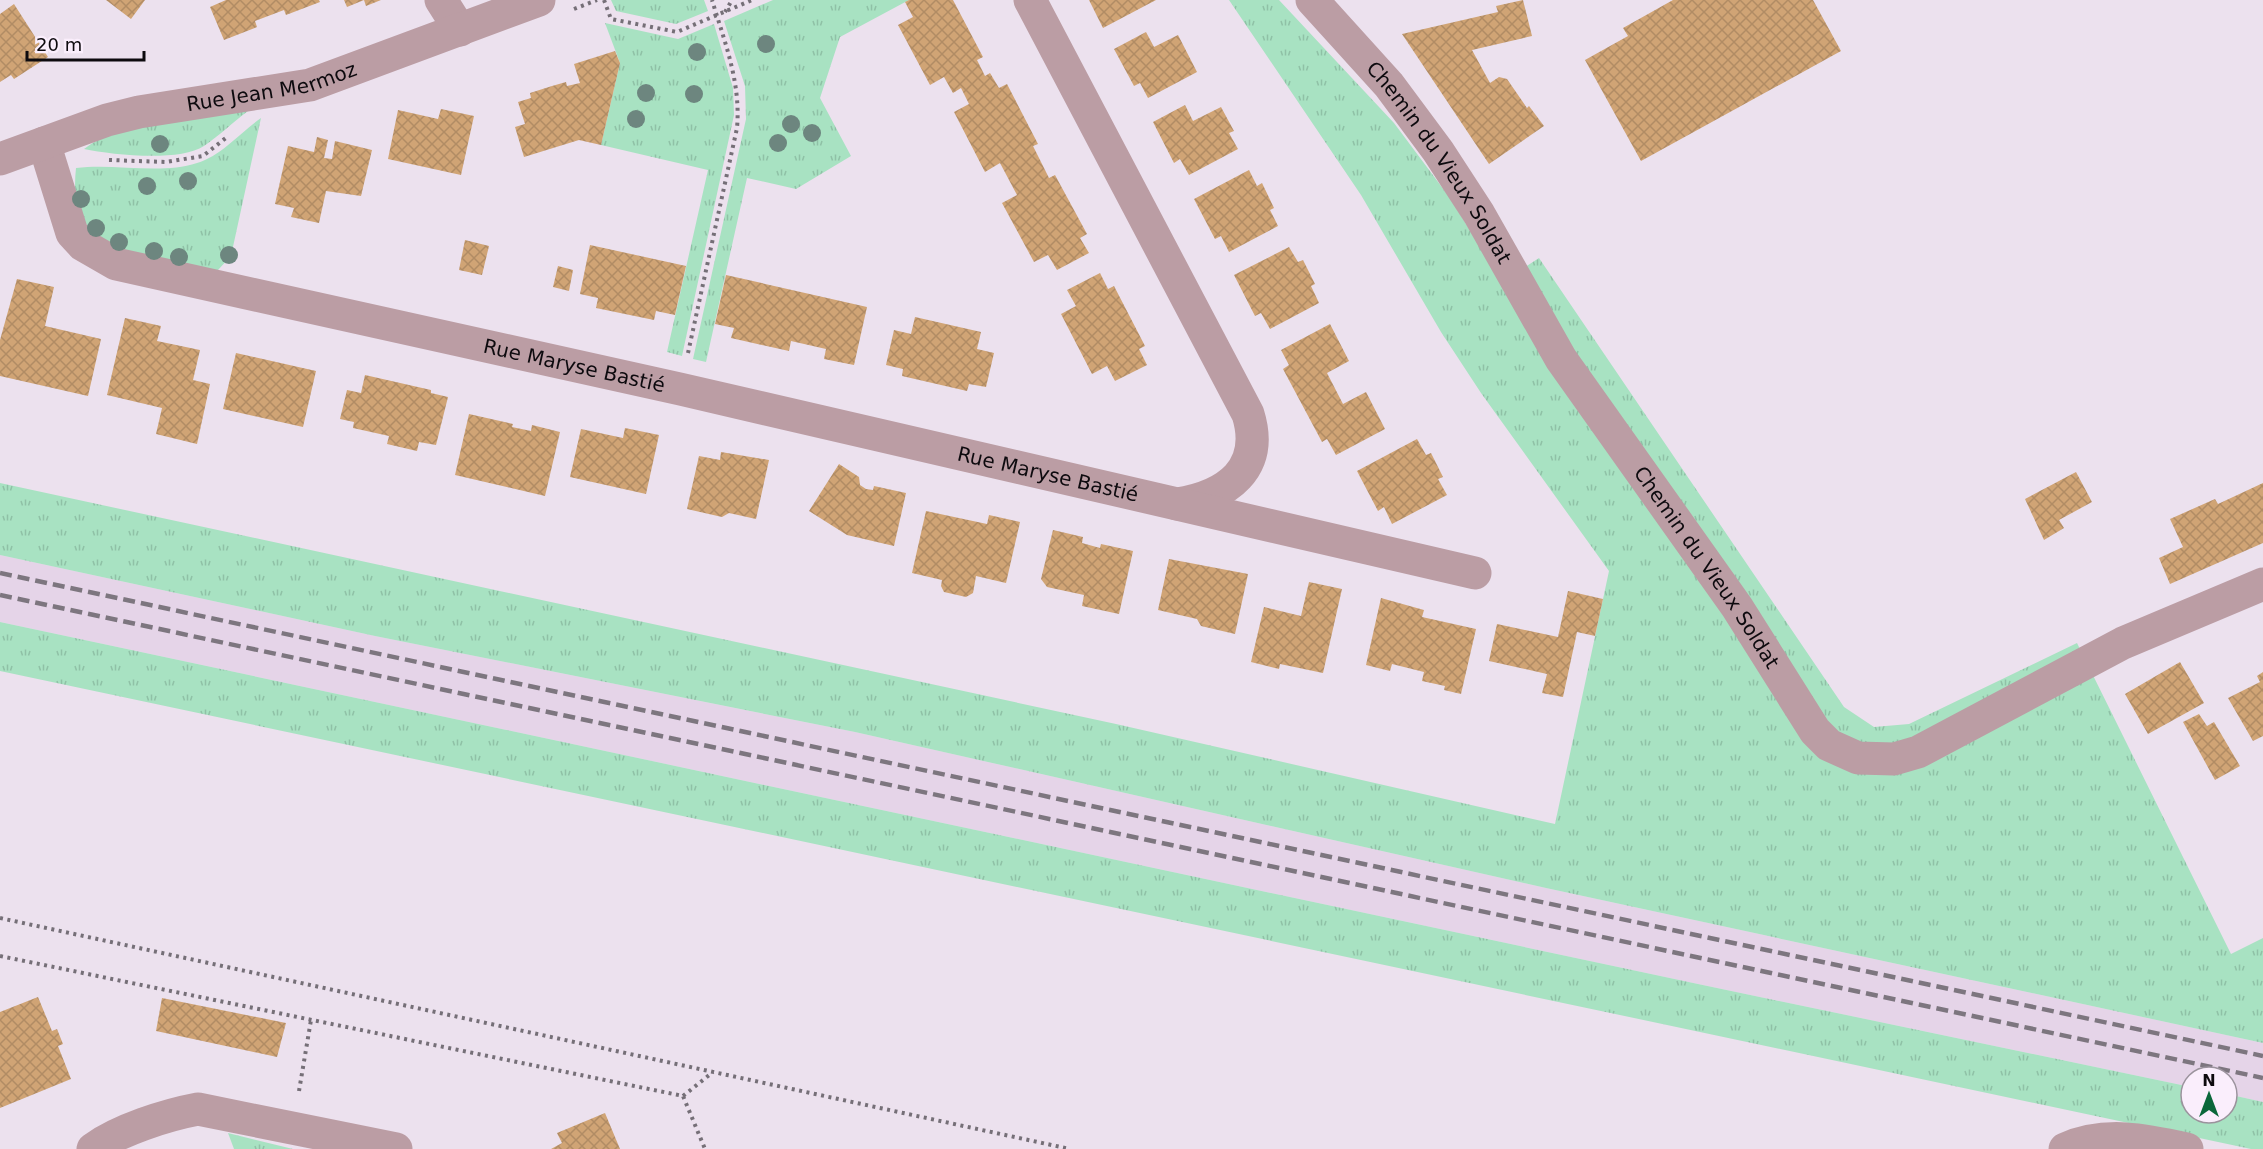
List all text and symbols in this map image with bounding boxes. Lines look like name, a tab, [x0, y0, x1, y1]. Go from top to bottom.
scale bar	[27, 24, 144, 62]
text: 20 m	[36, 34, 82, 55]
street label: Chemin du Vieux Soldat	[1361, 56, 1517, 268]
street label: Rue Jean Mermoz	[185, 57, 360, 116]
street label: Rue Maryse Bastié	[481, 334, 667, 397]
street label: Rue Maryse Bastié	[955, 442, 1141, 507]
street label: Chemin du Vieux Soldat	[1629, 462, 1785, 673]
north arrow	[2179, 1065, 2239, 1125]
text: N	[2202, 1071, 2216, 1090]

